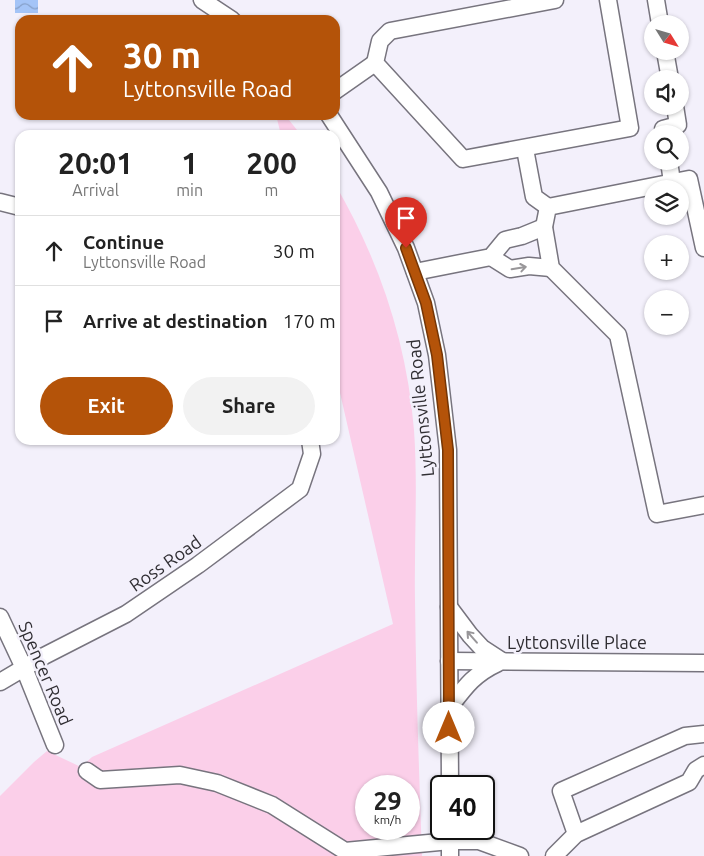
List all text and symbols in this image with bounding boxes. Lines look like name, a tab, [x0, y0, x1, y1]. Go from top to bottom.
north arrow	[644, 15, 689, 60]
map controls	[644, 15, 689, 335]
icon: ahead	[40, 35, 105, 100]
text: 30 m	[123, 35, 201, 75]
button: sound	[644, 70, 689, 115]
text: Lyttonsville Road	[123, 76, 292, 101]
button: search	[644, 125, 689, 170]
text: 20:01	[58, 146, 133, 180]
text: 1	[181, 146, 198, 180]
text: 200	[246, 146, 297, 180]
button: layers	[644, 180, 689, 225]
text: Arrival	[72, 181, 119, 199]
text: min	[176, 181, 203, 199]
text: m	[265, 181, 278, 199]
pin	[385, 197, 427, 248]
icon: arrive	[392, 204, 420, 232]
text: Continue	[83, 231, 164, 253]
button: +	[644, 235, 689, 280]
icon: ahead	[40, 237, 68, 265]
text: 30 m	[273, 240, 315, 262]
text: Lyttonsville Road	[83, 253, 206, 271]
one-way arrow	[511, 263, 527, 273]
button: −	[644, 290, 689, 335]
icon: arrive	[40, 307, 68, 335]
text: Arrive at destination	[83, 310, 268, 332]
text: 170 m	[283, 310, 336, 332]
street label: Lyttonsville Road	[403, 338, 437, 478]
button: Exit	[40, 377, 173, 435]
button: Share	[183, 377, 315, 435]
street label: Ross Road	[125, 531, 205, 595]
street label: Spencer Road	[15, 618, 77, 728]
one-way arrow	[467, 631, 478, 644]
street label: Lyttonsville Place	[507, 632, 647, 652]
position arrow	[422, 701, 474, 753]
speed limit sign: 40	[430, 775, 495, 840]
text: 29	[373, 787, 402, 815]
text: km/h	[374, 813, 401, 826]

